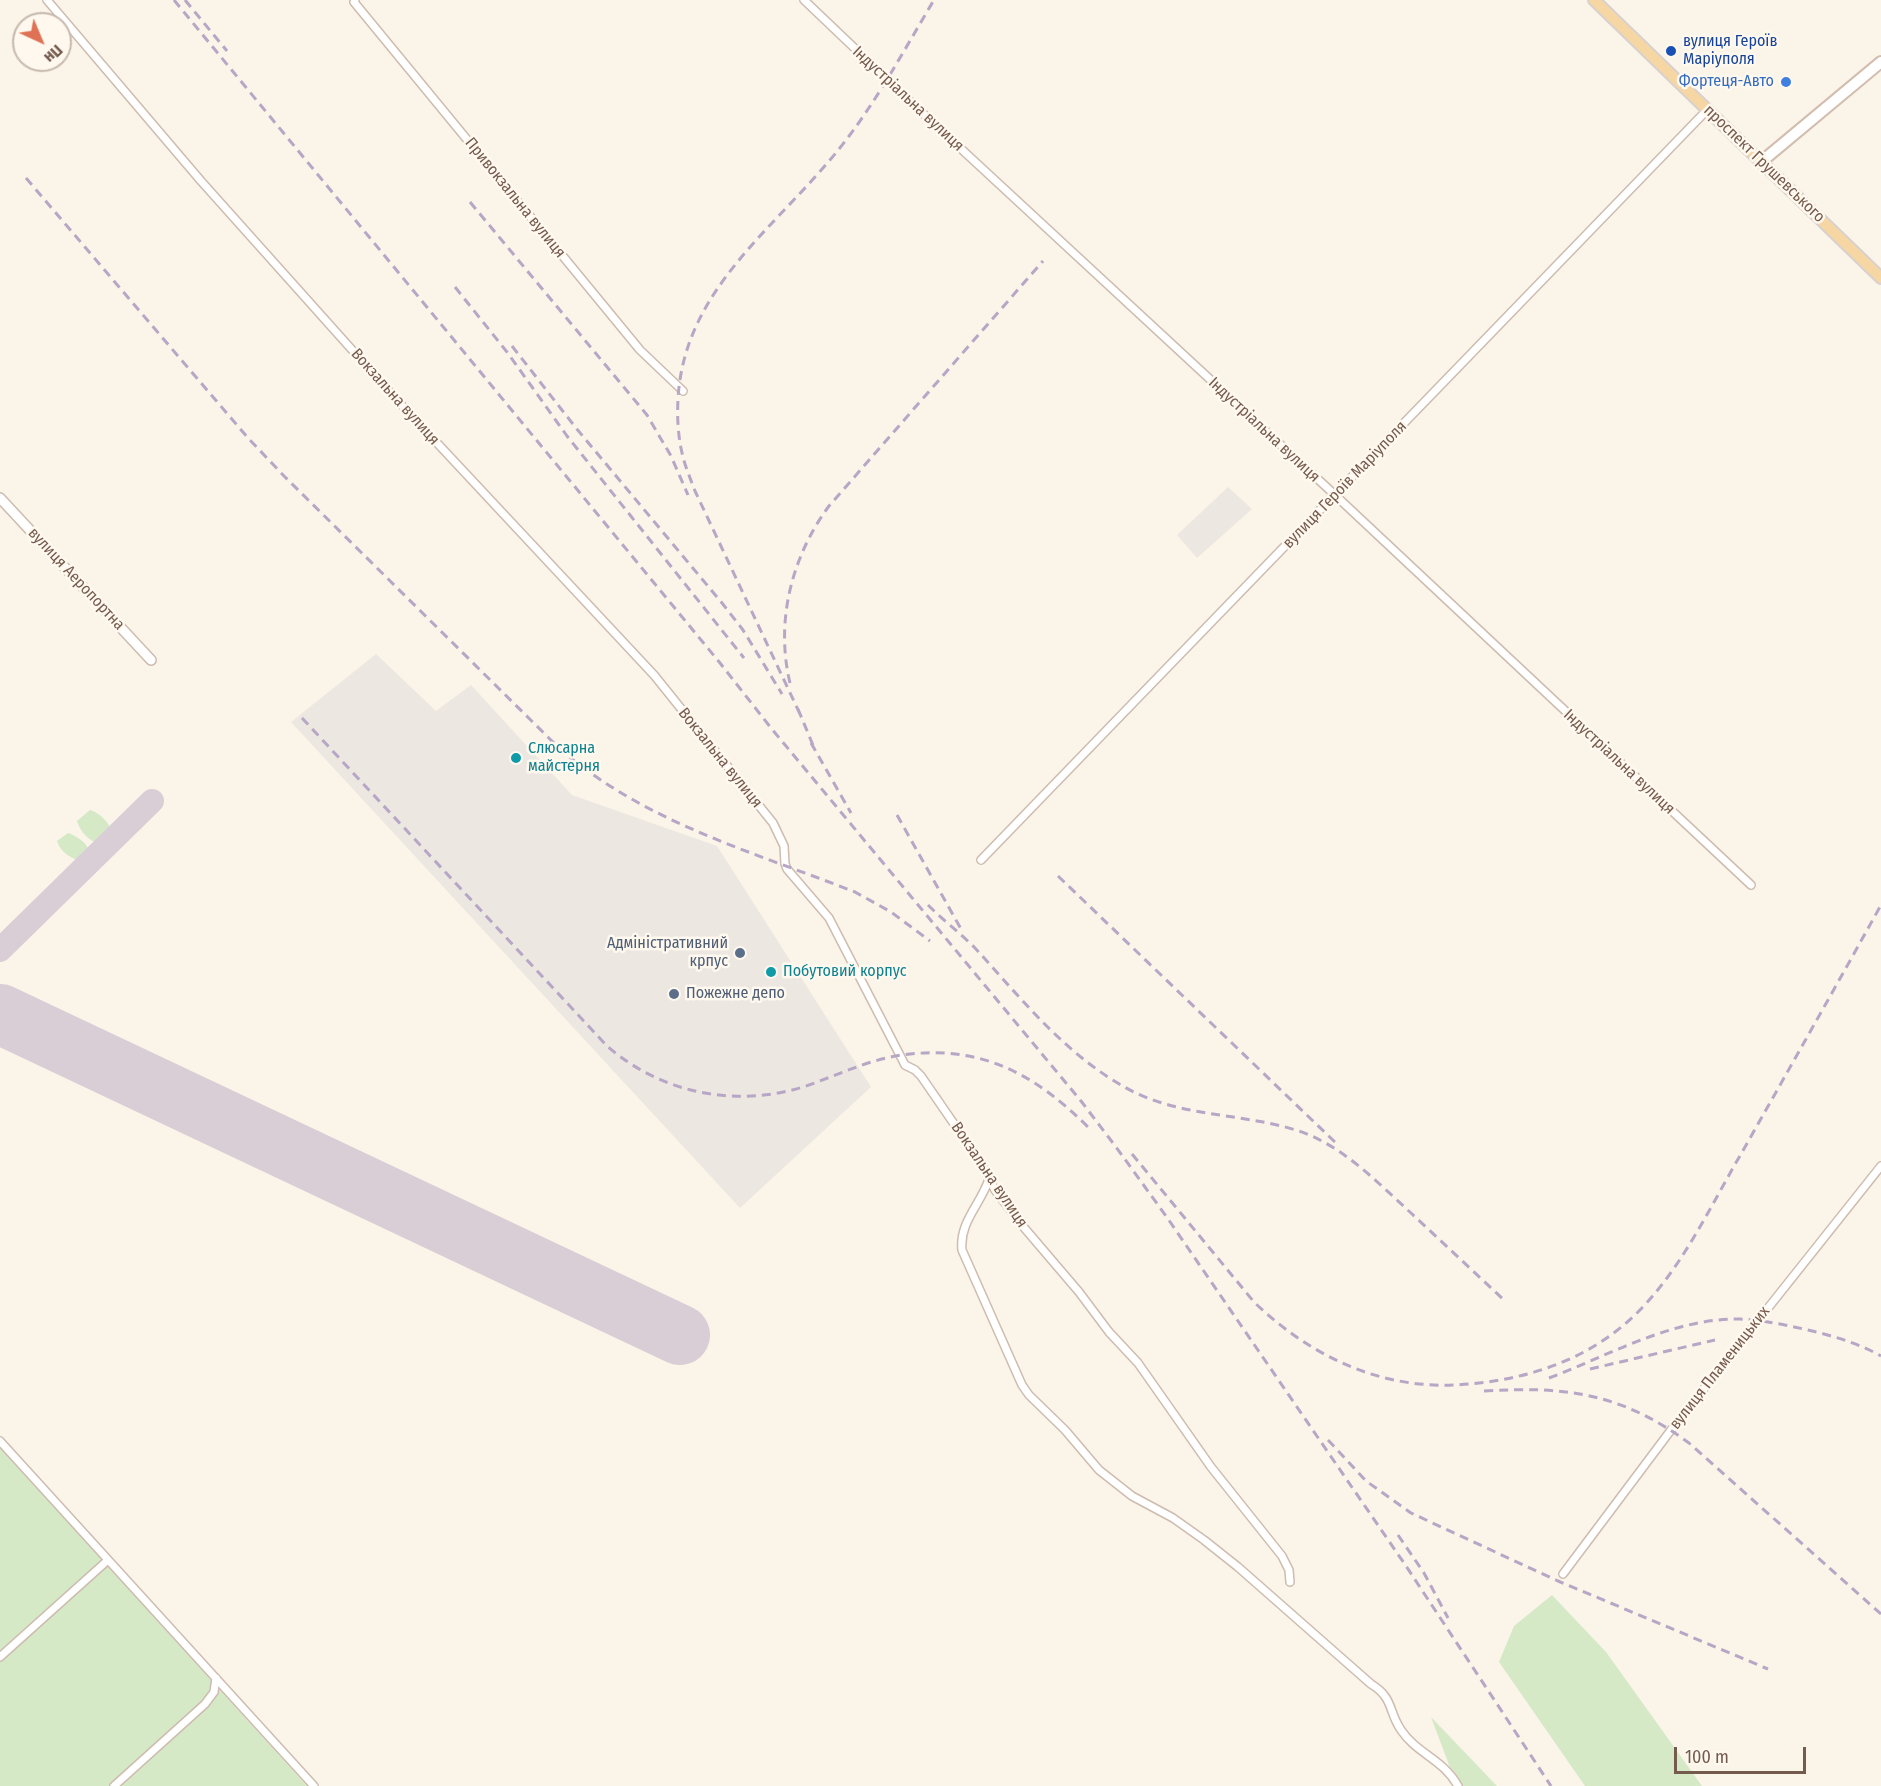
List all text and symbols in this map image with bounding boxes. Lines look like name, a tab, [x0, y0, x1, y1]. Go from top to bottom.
north arrow	[12, 12, 72, 72]
place label: вулиця Героїв Маріуполя	[1683, 32, 1777, 70]
text: Пн	[40, 41, 67, 67]
street label: Індустріальна вулиця	[848, 42, 968, 156]
marker: вулиця Героїв Маріуполя	[1664, 44, 1678, 58]
place label: Фортеця-Авто	[1679, 72, 1774, 92]
marker: Фортеця-Авто	[1779, 75, 1793, 89]
street label: проспект Грушевського	[1699, 101, 1829, 227]
street label: Привокзальна вулиця	[461, 134, 569, 262]
street label: Вокзальна вулиця	[347, 345, 443, 449]
street label: Індустріальна вулиця	[1204, 373, 1324, 487]
street label: вулиця Героїв Маріуполя	[1279, 417, 1411, 553]
street label: вулиця Аеропортна	[24, 524, 128, 634]
street label: Вокзальна вулиця	[674, 704, 766, 812]
street label: Індустріальна вулиця	[1559, 705, 1679, 819]
place label: Слюсарна майстерня	[528, 739, 600, 777]
marker: Слюсарна майстерня	[509, 751, 523, 765]
place label: Адміністративний крпус	[607, 934, 728, 972]
marker: Адміністративний крпус	[733, 946, 747, 960]
place label: Побутовий корпус	[783, 962, 907, 982]
marker: Побутовий корпус	[764, 965, 778, 979]
place label: Пожежне депо	[686, 984, 785, 1004]
marker: Пожежне депо	[667, 987, 681, 1001]
street label: Вокзальна вулиця	[947, 1119, 1031, 1231]
street label: вулиця Пламеницьких	[1666, 1303, 1774, 1433]
scale bar	[1677, 1735, 1809, 1773]
text: 100 m	[1685, 1746, 1729, 1768]

